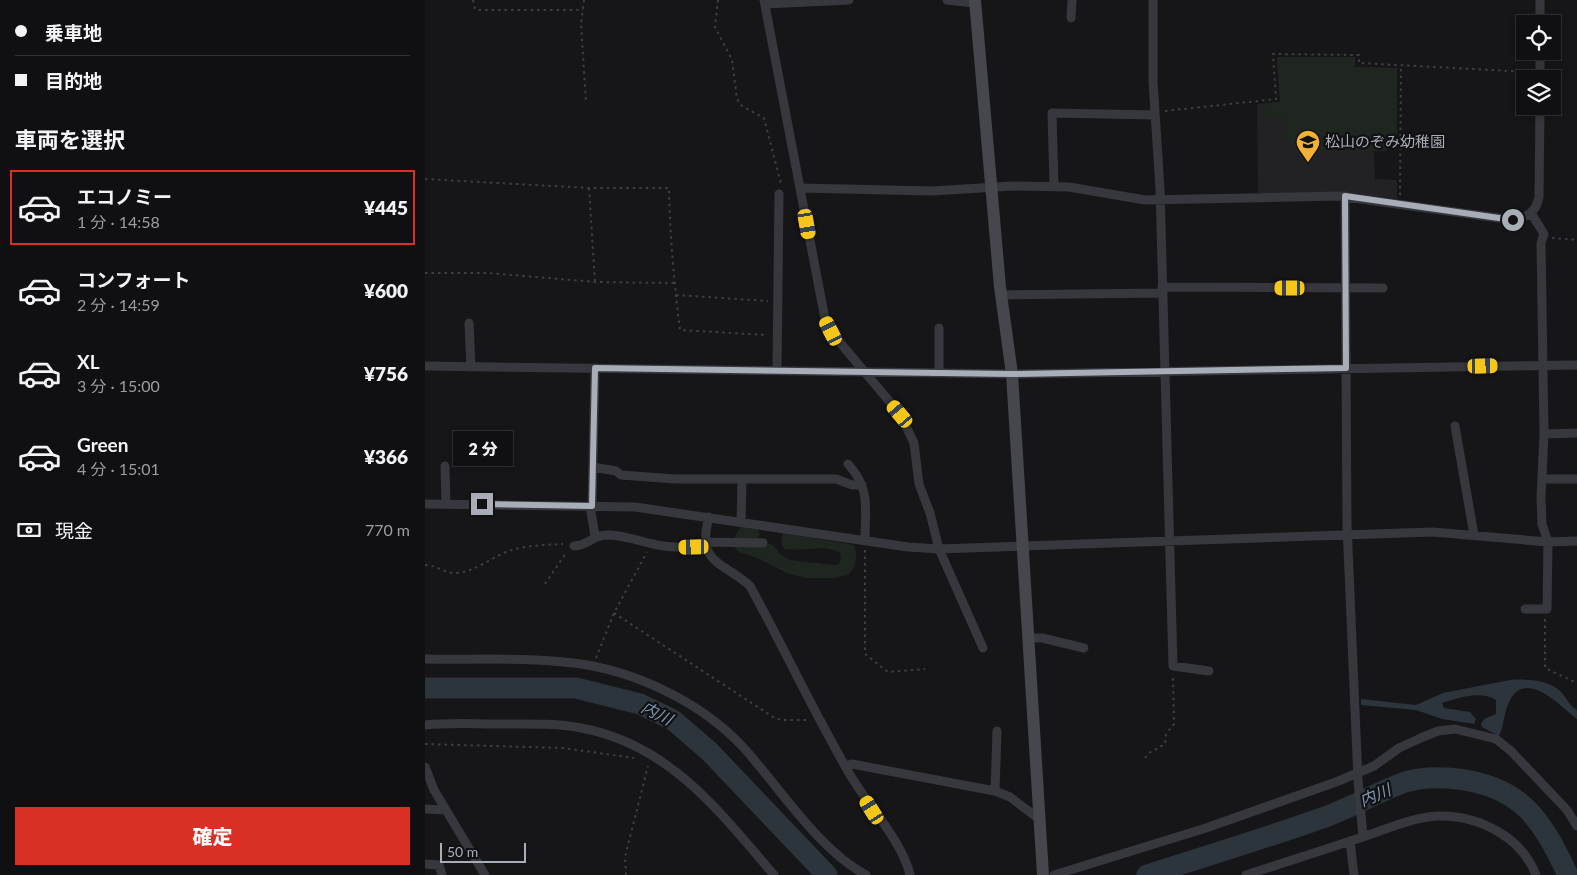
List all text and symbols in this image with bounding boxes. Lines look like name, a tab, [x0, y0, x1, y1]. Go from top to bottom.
map controls	[1516, 15, 1561, 115]
button: locate	[1516, 15, 1561, 60]
text: 乗車地	[45, 21, 102, 44]
text: 目的地	[45, 69, 102, 92]
button: layers	[1516, 70, 1561, 115]
text: 車両を選択	[15, 126, 125, 153]
school or university icon: 松山のぞみ幼稚園	[1295, 129, 1321, 163]
place label: 松山のぞみ幼稚園	[1325, 132, 1445, 150]
icon: car	[17, 185, 62, 230]
text: エコノミー	[77, 185, 172, 208]
text: ¥445	[364, 196, 408, 219]
car	[797, 208, 816, 240]
route start	[1502, 209, 1524, 231]
text: 1 分 · 14:58	[77, 212, 160, 231]
icon: car	[17, 268, 62, 313]
text: コンフォート	[77, 268, 190, 291]
text: ¥600	[364, 279, 408, 302]
car	[1275, 281, 1305, 296]
text: 2 分 · 14:59	[77, 295, 160, 314]
car	[817, 314, 844, 348]
text: XL	[77, 350, 100, 373]
icon: car	[17, 351, 62, 396]
car	[1467, 358, 1498, 374]
text: ¥756	[364, 362, 408, 385]
text: 3 分 · 15:00	[77, 376, 160, 395]
car	[884, 398, 915, 430]
callout: 2 分	[452, 432, 512, 466]
text: Green	[77, 433, 128, 456]
icon: car	[17, 434, 62, 479]
text: 2 分	[469, 439, 497, 458]
text: ¥366	[364, 445, 408, 468]
text: 4 分 · 15:01	[77, 459, 160, 478]
route end	[471, 493, 493, 515]
icon: cash	[15, 516, 43, 544]
text: 現金	[55, 519, 93, 542]
text: 770 m	[365, 520, 410, 539]
car	[678, 539, 709, 555]
water label: 内川	[639, 697, 678, 729]
water label: 内川	[1356, 779, 1395, 810]
car	[857, 793, 886, 827]
button: 確定	[15, 807, 410, 865]
scale bar	[440, 840, 526, 863]
text: 50 m	[447, 843, 478, 860]

